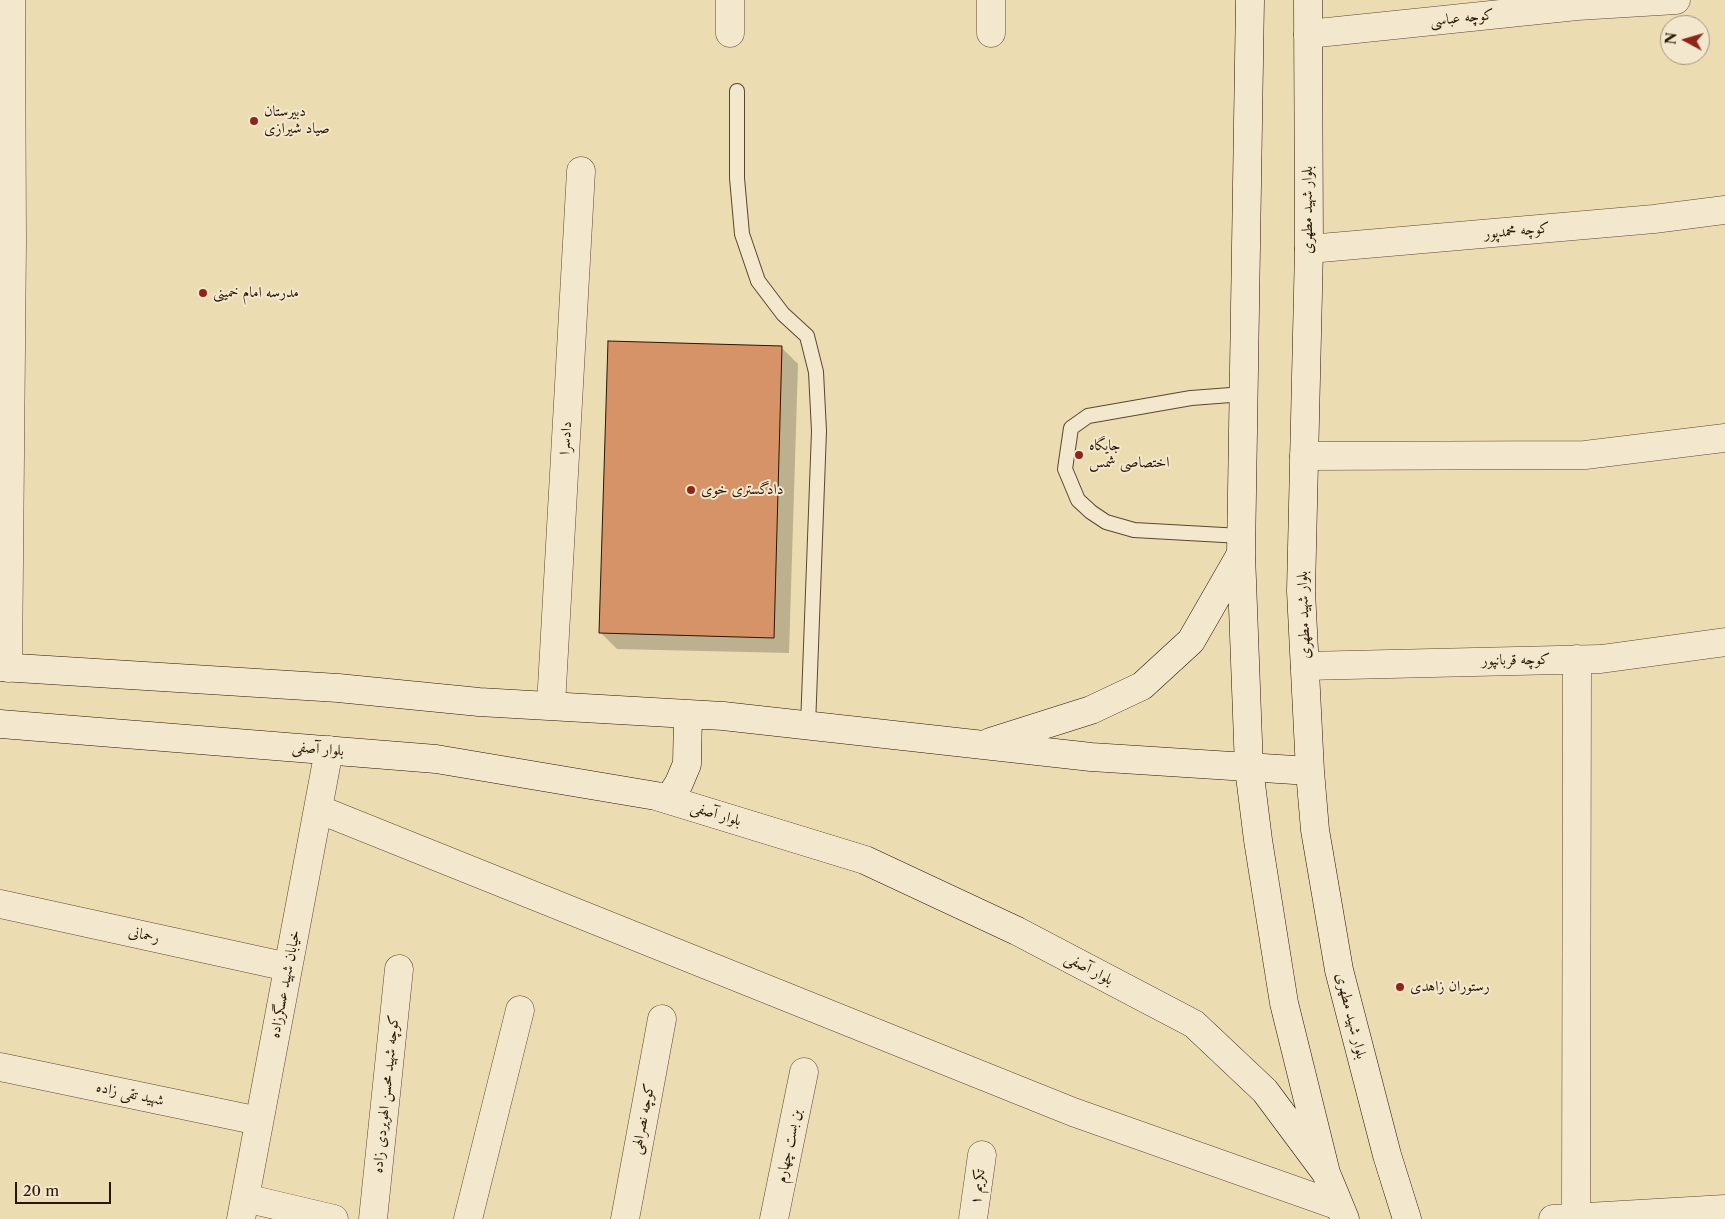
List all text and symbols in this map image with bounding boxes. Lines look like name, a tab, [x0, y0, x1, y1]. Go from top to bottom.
street label: کوچه عباسی	[1429, 6, 1495, 30]
north arrow	[1660, 15, 1710, 65]
text: N	[1661, 32, 1681, 46]
place label: دبیرستان صیاد شیرازی	[264, 103, 330, 138]
marker: دبیرستان صیاد شیرازی	[248, 115, 260, 127]
street label: بلوار شهید مطهری	[1299, 166, 1317, 254]
street label: کوچه محمدپور	[1483, 219, 1551, 243]
place label: مدرسه امام خمینی	[213, 284, 299, 302]
marker: مدرسه امام خمینی	[197, 287, 209, 299]
street label: دادسرا	[556, 421, 576, 455]
place label: جایگاه اختصاصی شمس	[1089, 437, 1170, 472]
marker: جایگاه اختصاصی شمس	[1073, 449, 1085, 461]
place label: دادگستری خوی	[701, 481, 783, 499]
marker: دادگستری خوی	[685, 484, 697, 496]
street label: بلوار شهید مطهری	[1293, 571, 1315, 659]
street label: کوچه قربانپور	[1481, 650, 1551, 670]
street label: بلوار آصفی	[291, 738, 345, 760]
street label: بلوار آصفی	[689, 798, 743, 830]
street label: رحمانی	[127, 923, 161, 947]
street label: خیابان شهید عسگرزاده	[266, 928, 304, 1040]
street label: بلوار آصفی	[1062, 949, 1116, 989]
street label: بلوار شهید مطهری	[1332, 971, 1370, 1061]
place label: رستوران زاهدی	[1410, 978, 1490, 996]
marker: رستوران زاهدی	[1394, 981, 1406, 993]
street label: کوچه شهید محسن الهویردی زاده	[369, 1014, 403, 1174]
street label: شهید تقی زاده	[95, 1078, 165, 1110]
street label: کوچه نصرالهی	[627, 1082, 659, 1156]
street label: بن بست چهارم	[772, 1107, 806, 1185]
street label: تکریم ۱	[967, 1168, 989, 1206]
scale bar	[18, 1172, 114, 1204]
text: 20 m	[23, 1181, 59, 1200]

